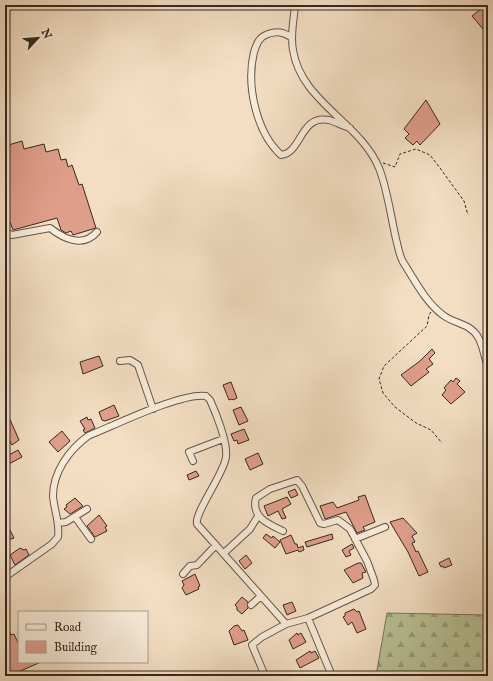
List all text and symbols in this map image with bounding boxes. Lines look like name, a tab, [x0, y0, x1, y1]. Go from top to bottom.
north arrow	[18, 18, 58, 58]
text: N	[37, 26, 55, 42]
legend	[18, 611, 148, 663]
text: Road	[54, 620, 82, 635]
text: Building	[54, 640, 98, 655]

